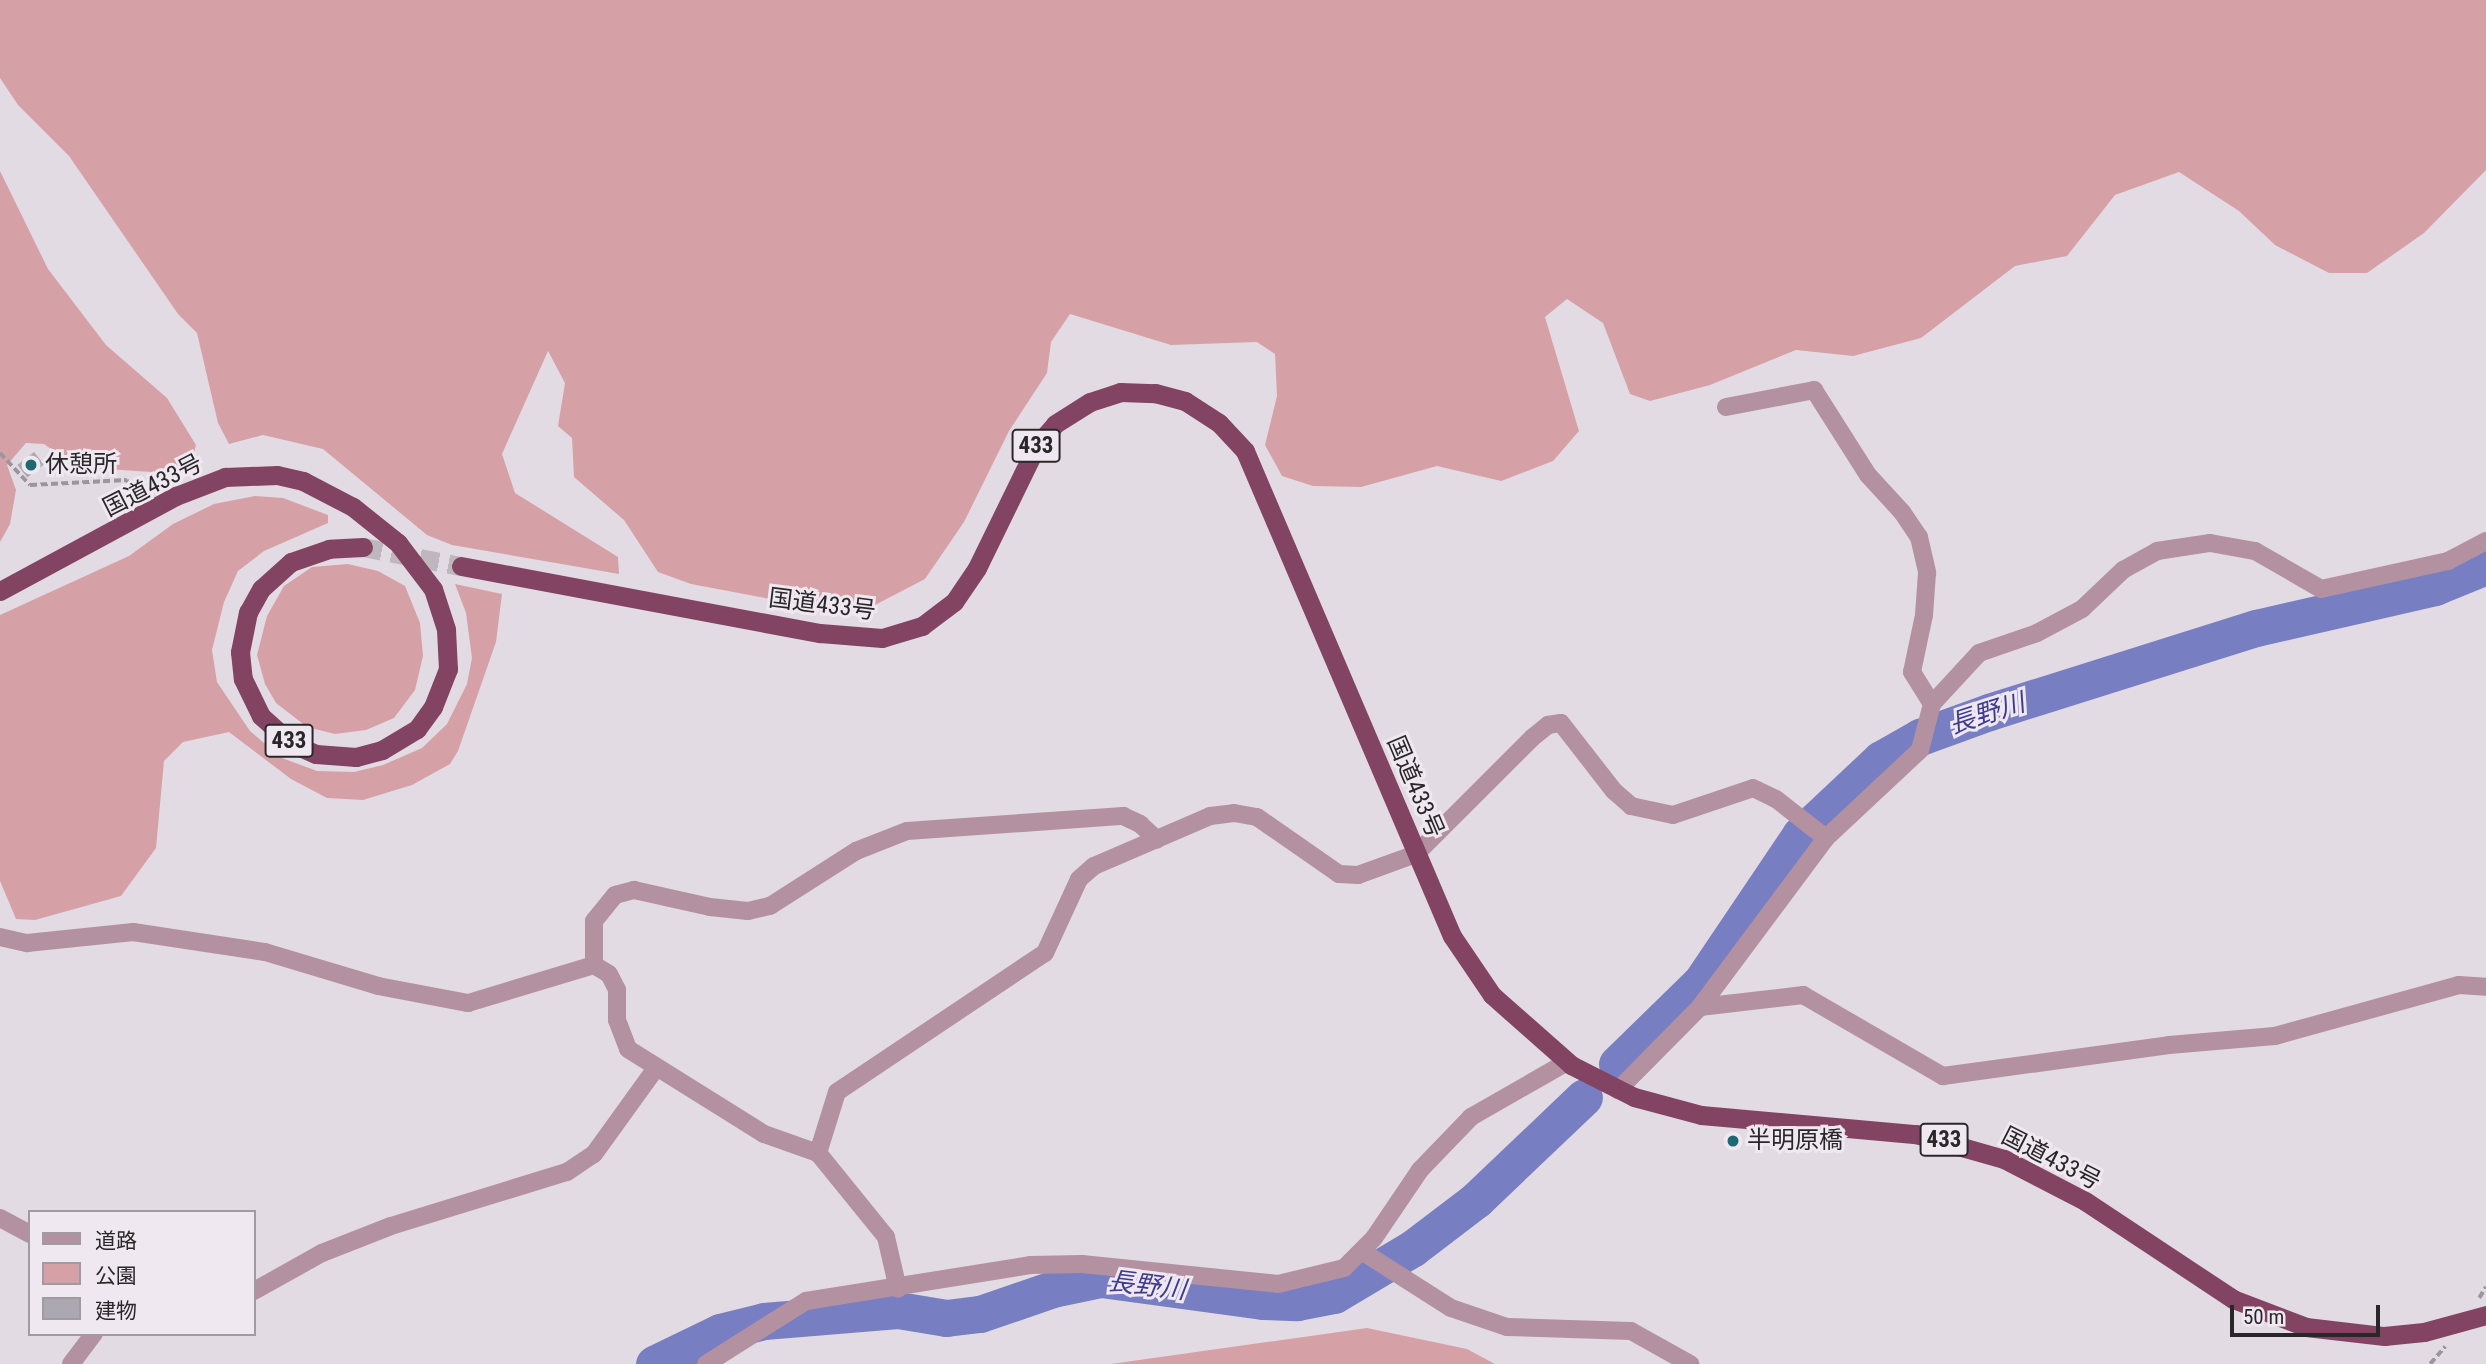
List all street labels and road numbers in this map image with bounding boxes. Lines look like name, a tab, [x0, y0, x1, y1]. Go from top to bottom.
road number: 433	[1012, 426, 1060, 466]
street label: 国道433号	[99, 449, 207, 523]
street label: 国道433号	[767, 584, 877, 626]
road number: 433	[264, 722, 314, 761]
street label: 国道433号	[1381, 732, 1449, 842]
road number: 433	[1920, 1120, 1968, 1160]
street label: 国道433号	[1997, 1122, 2105, 1196]

